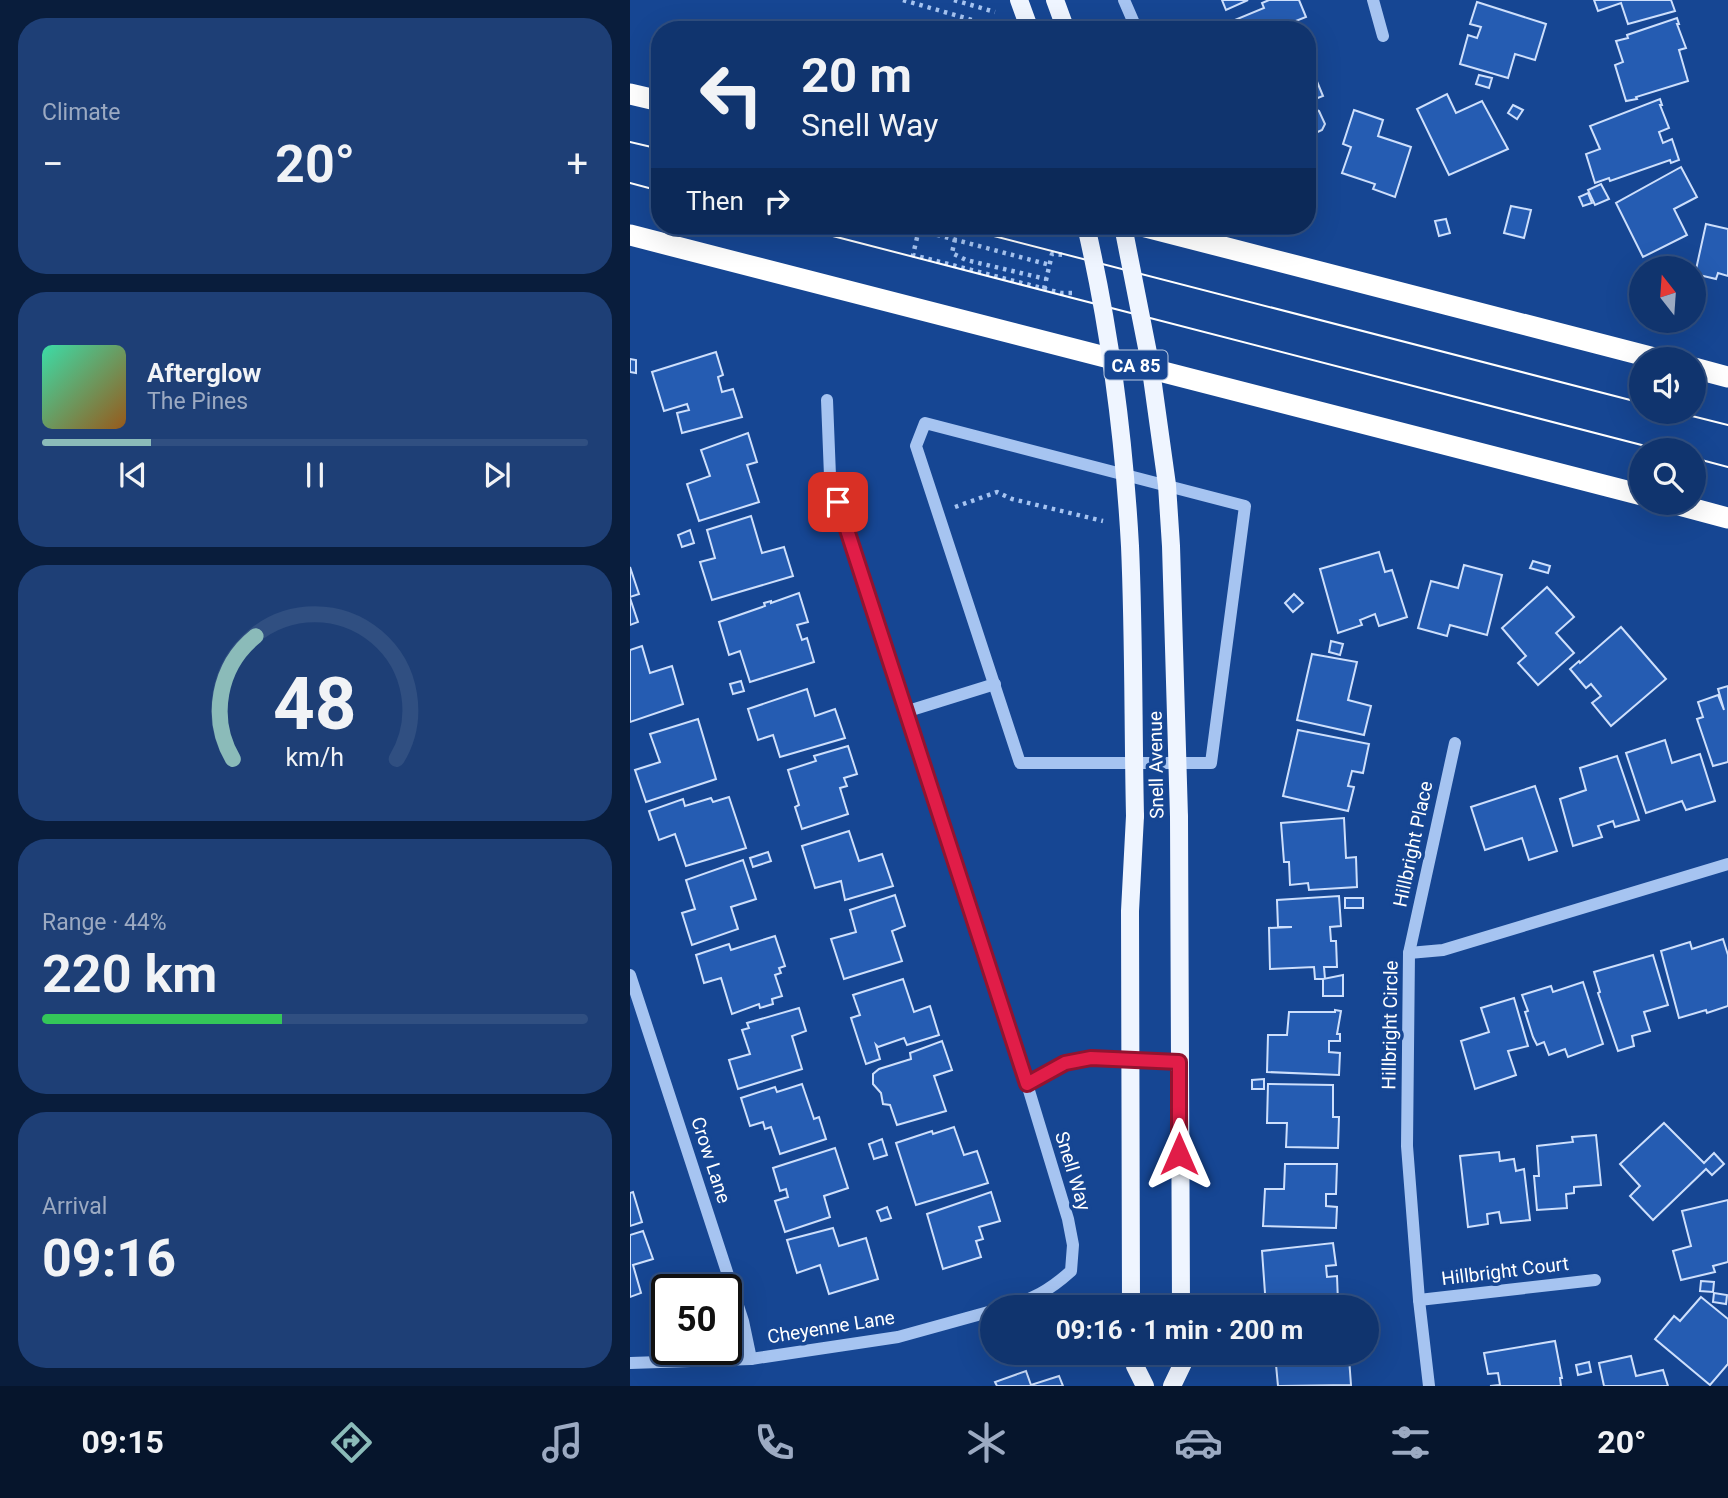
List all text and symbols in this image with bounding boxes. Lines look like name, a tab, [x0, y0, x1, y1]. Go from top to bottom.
text: 20 m	[801, 47, 912, 104]
icon: left	[686, 49, 777, 140]
text: Climate	[42, 99, 121, 126]
text: Snell Way	[801, 106, 938, 144]
text: 20°	[275, 134, 355, 195]
text: −	[42, 142, 64, 186]
text: +	[566, 142, 588, 186]
icon: right	[758, 182, 796, 220]
text: Then	[686, 186, 744, 216]
north arrow	[1629, 256, 1706, 332]
map controls	[1629, 256, 1706, 515]
button: sound	[1629, 347, 1706, 424]
road number: CA 85	[1105, 351, 1168, 380]
text: Afterglow	[147, 358, 261, 388]
text: The Pines	[147, 388, 248, 415]
button: search	[1629, 438, 1706, 515]
icon: previous	[114, 456, 152, 494]
icon: pause	[296, 456, 334, 494]
icon: next	[478, 456, 516, 494]
pin	[808, 472, 868, 532]
icon: arrive	[819, 483, 857, 521]
text: 48	[273, 661, 357, 747]
street label: Snell Avenue	[1144, 711, 1168, 819]
text: km/h	[286, 743, 344, 772]
street label: Hillbright Place	[1388, 779, 1438, 909]
text: Range · 44%	[42, 909, 167, 936]
text: 220 km	[42, 944, 217, 1005]
street label: Hillbright Circle	[1377, 960, 1403, 1090]
street label: Crow Lane	[686, 1114, 736, 1206]
position arrow	[1142, 1117, 1216, 1191]
street label: Snell Way	[1050, 1129, 1096, 1213]
text: Arrival	[42, 1193, 107, 1220]
text: 09:16	[42, 1228, 176, 1289]
street label: Hillbright Court	[1440, 1252, 1570, 1290]
speed limit sign: 50	[651, 1274, 742, 1365]
street label: Cheyenne Lane	[766, 1306, 896, 1348]
text: 09:16 · 1 min · 200 m	[1056, 1315, 1303, 1345]
icon: directions	[327, 1418, 376, 1467]
icon: music	[538, 1418, 587, 1467]
icon: phone	[750, 1418, 799, 1467]
icon: climate	[962, 1418, 1011, 1467]
icon: car	[1174, 1418, 1223, 1467]
icon: filters	[1386, 1418, 1435, 1467]
text: 09:15	[81, 1423, 164, 1461]
text: 20°	[1597, 1423, 1647, 1461]

